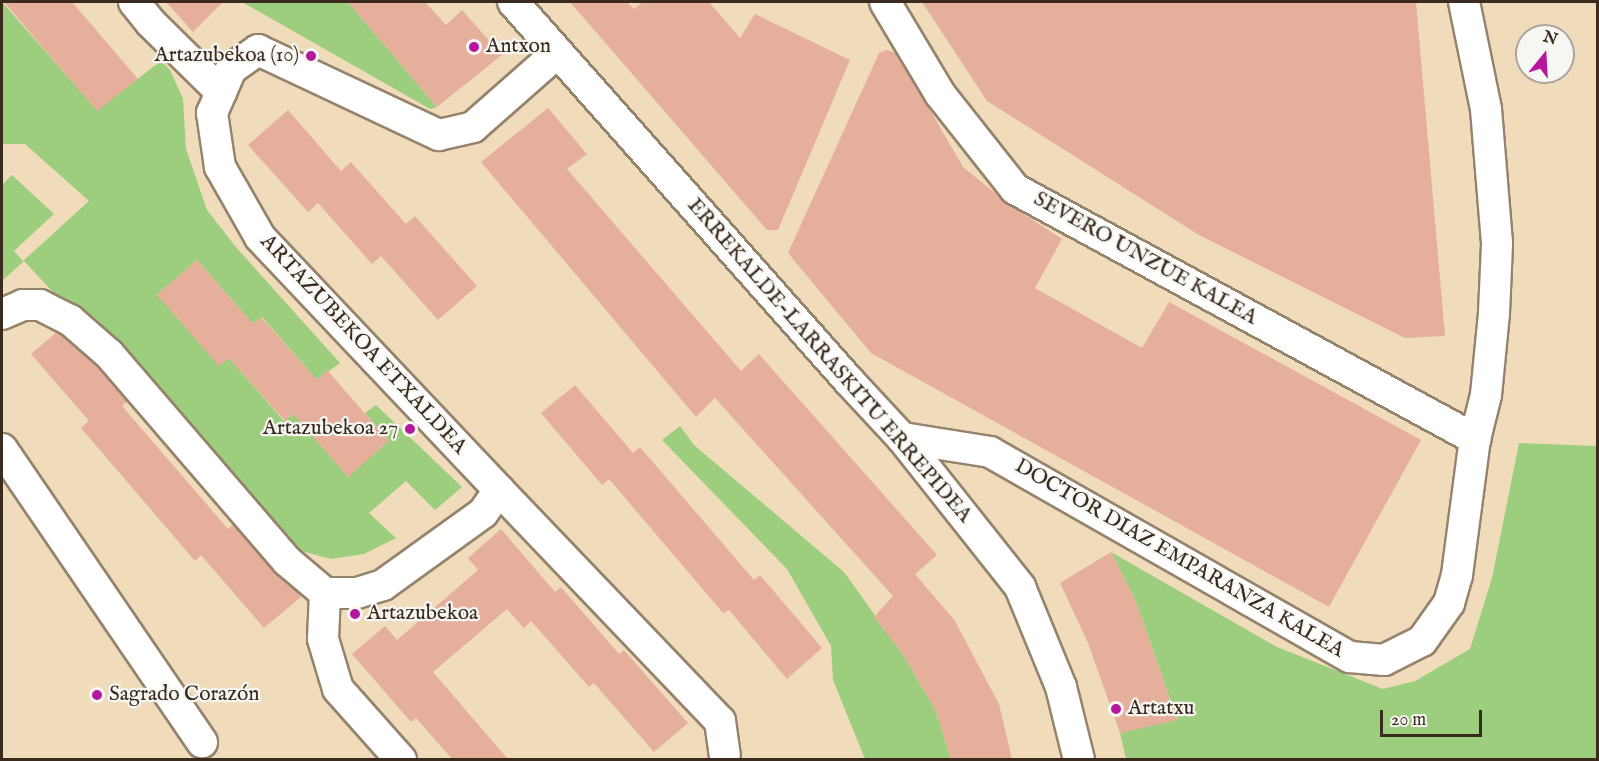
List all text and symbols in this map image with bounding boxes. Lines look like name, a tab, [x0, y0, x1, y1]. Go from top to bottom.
north arrow	[1515, 24, 1575, 84]
text: N	[1540, 27, 1560, 50]
place label: Antxon	[486, 34, 551, 60]
marker: Antxon	[467, 40, 481, 54]
place label: Artazubekoa (10)	[155, 43, 299, 69]
marker: Artazubekoa (10)	[304, 49, 318, 63]
street label: SEVERO UNZUE KALEA	[1029, 187, 1261, 331]
street label: ERREKALDE-LARRASKITU ERREPIDEA	[681, 194, 977, 528]
street label: ARTAZUBEKOA ETXALDEA	[254, 230, 472, 460]
place label: Artazubekoa 27	[263, 416, 398, 442]
marker: Artazubekoa 27	[403, 422, 417, 436]
street label: DOCTOR DIAZ EMPARANZA KALEA	[1010, 454, 1348, 664]
place label: Artazubekoa	[367, 601, 478, 627]
marker: Artazubekoa	[348, 607, 362, 621]
place label: Sagrado Corazón	[109, 682, 259, 708]
marker: Sagrado Corazón	[90, 688, 104, 702]
place label: Artatxu	[1128, 696, 1195, 722]
scale bar	[1383, 698, 1485, 736]
marker: Artatxu	[1109, 702, 1123, 716]
text: 20 m	[1391, 709, 1426, 732]

